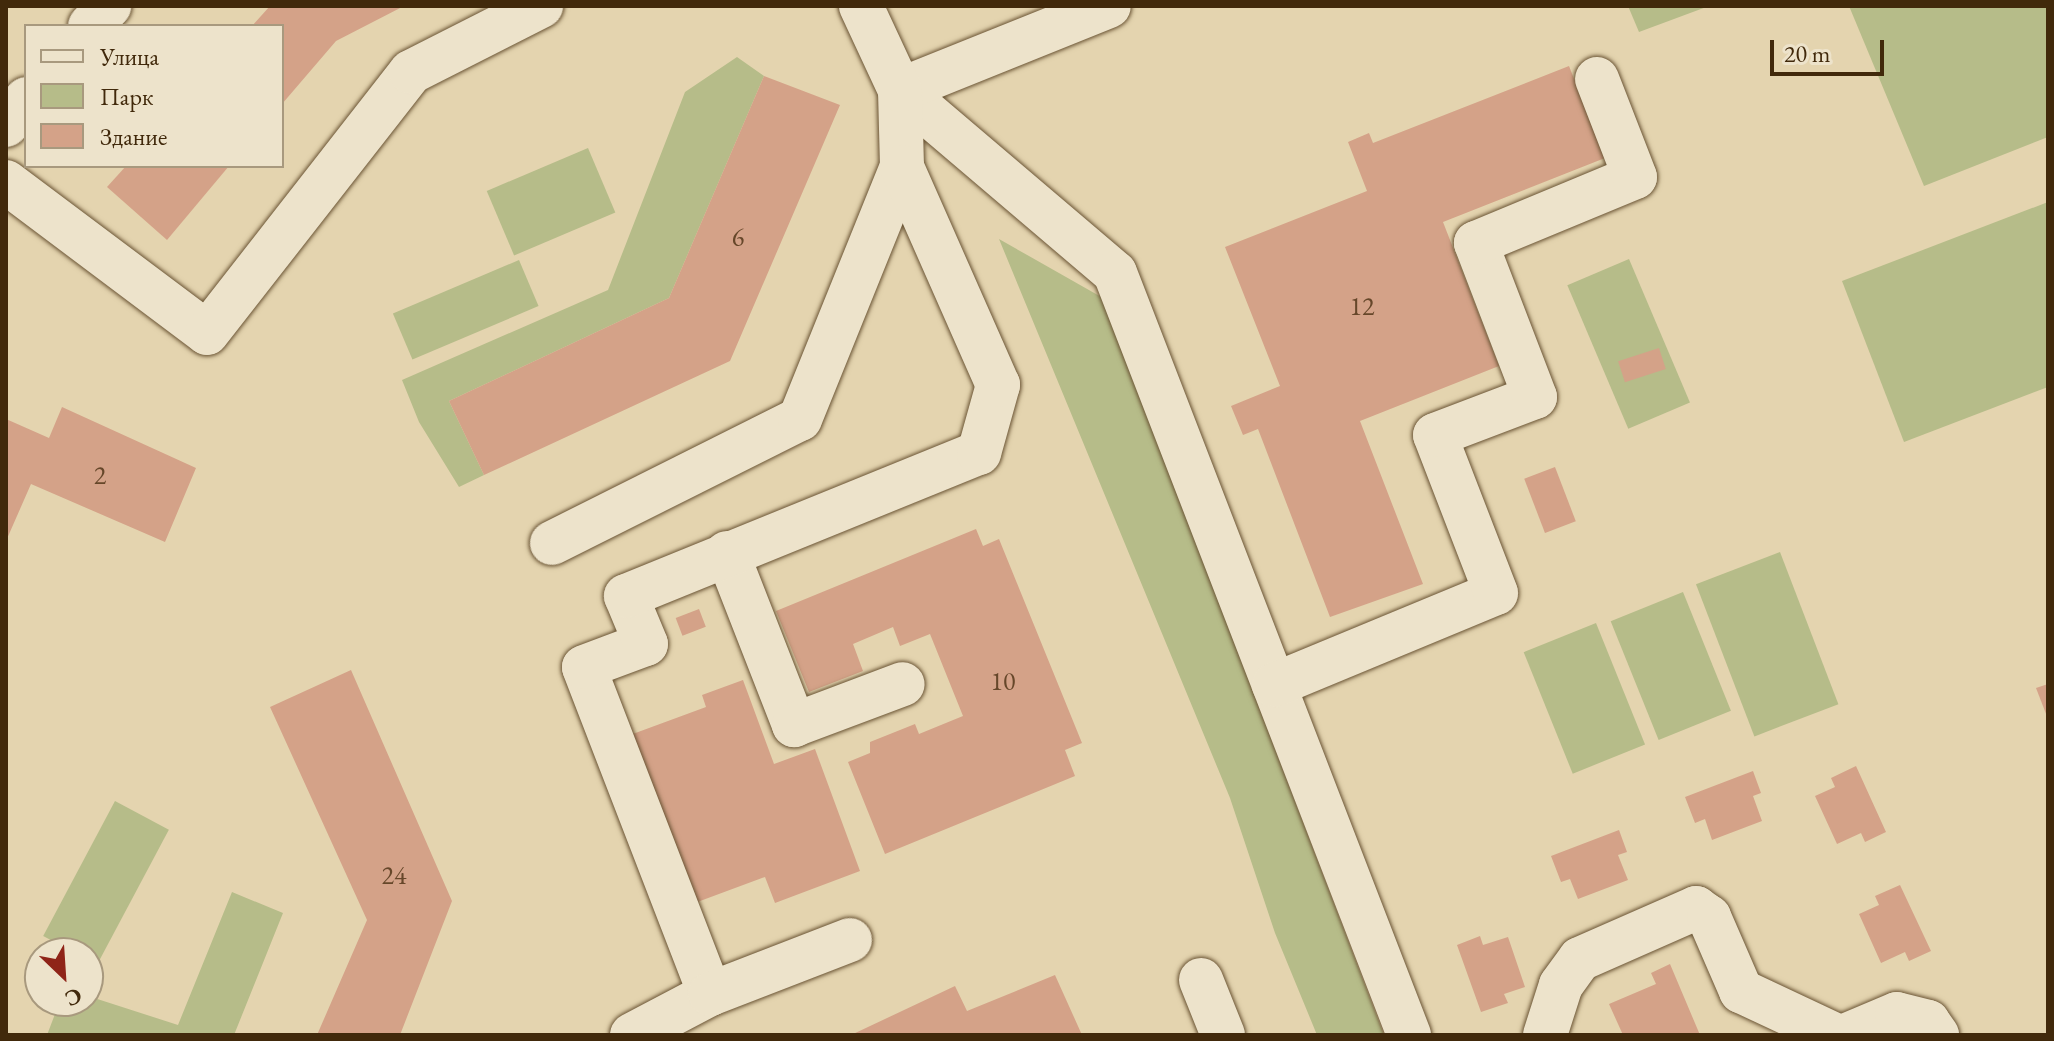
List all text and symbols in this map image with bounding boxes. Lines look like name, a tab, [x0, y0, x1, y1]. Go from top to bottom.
legend	[24, 24, 284, 168]
scale bar	[1774, 24, 1888, 74]
text: 20 m	[1784, 38, 1831, 69]
text: Улица	[100, 41, 159, 72]
text: Парк	[100, 81, 153, 112]
text: Здание	[100, 121, 167, 152]
house number: 6	[732, 222, 744, 254]
house number: 12	[1350, 291, 1374, 323]
house number: 2	[94, 460, 106, 492]
house number: 10	[991, 666, 1015, 698]
house number: 24	[382, 860, 406, 892]
north arrow	[24, 937, 104, 1017]
text: С	[60, 981, 87, 1014]

